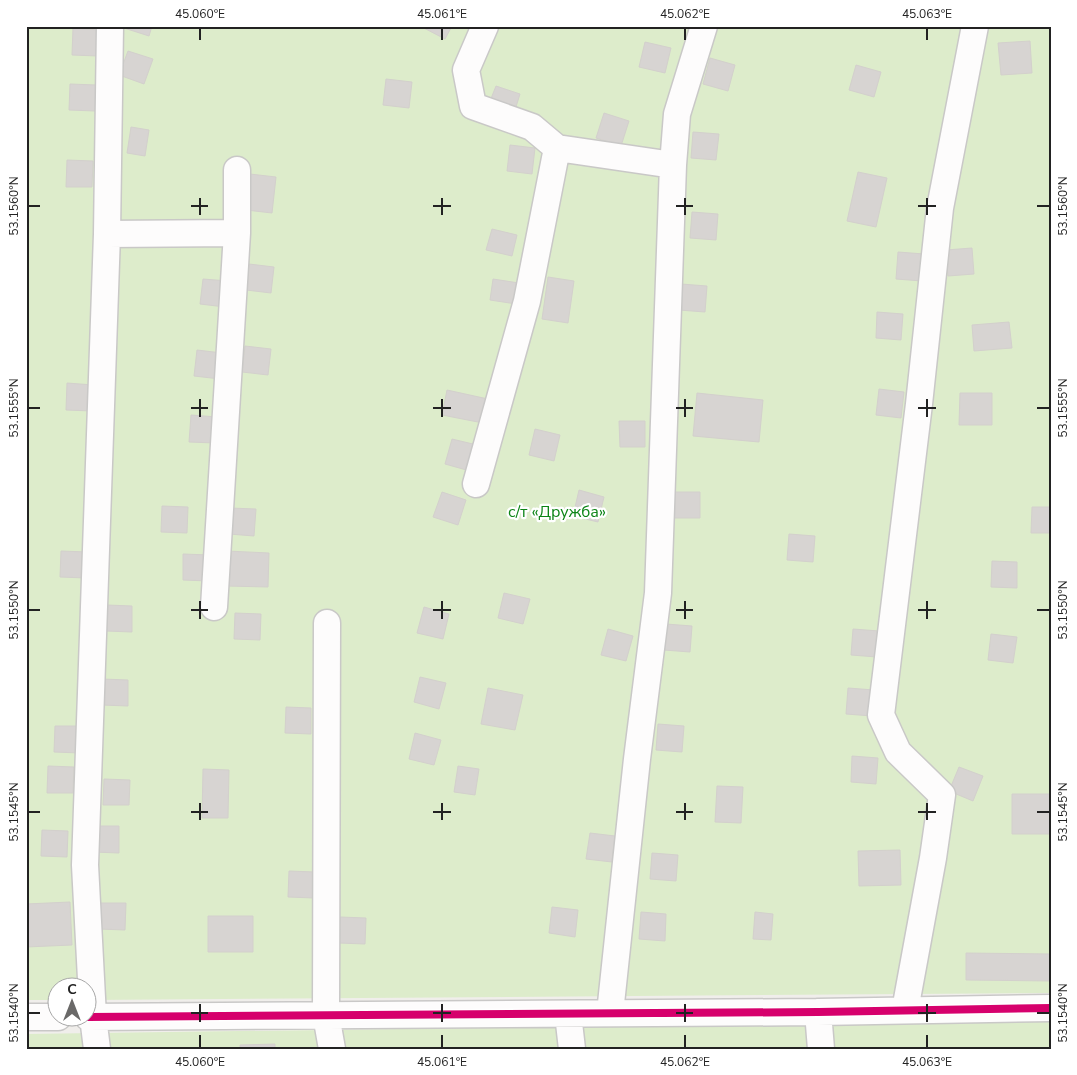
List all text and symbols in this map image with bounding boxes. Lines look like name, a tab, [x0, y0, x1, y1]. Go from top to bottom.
text: 45.060°E	[175, 6, 225, 22]
text: 45.061°E	[417, 6, 467, 22]
text: 45.062°E	[660, 6, 710, 22]
text: 45.063°E	[902, 6, 952, 22]
text: 53.1560°N	[6, 176, 22, 236]
text: 53.1560°N	[1055, 176, 1071, 236]
text: 53.1555°N	[6, 378, 22, 438]
text: 53.1555°N	[1055, 378, 1071, 438]
park label: с/т «Дружба»	[508, 501, 606, 523]
text: 53.1550°N	[6, 580, 22, 640]
text: 53.1550°N	[1055, 580, 1071, 640]
text: 53.1545°N	[6, 782, 22, 842]
text: 53.1545°N	[1055, 782, 1071, 842]
north arrow	[48, 978, 98, 1028]
text: С	[67, 980, 77, 999]
text: 53.1540°N	[6, 983, 22, 1043]
text: 53.1540°N	[1055, 983, 1071, 1043]
text: 45.060°E	[175, 1054, 225, 1070]
text: 45.061°E	[417, 1054, 467, 1070]
text: 45.062°E	[660, 1054, 710, 1070]
text: 45.063°E	[902, 1054, 952, 1070]

